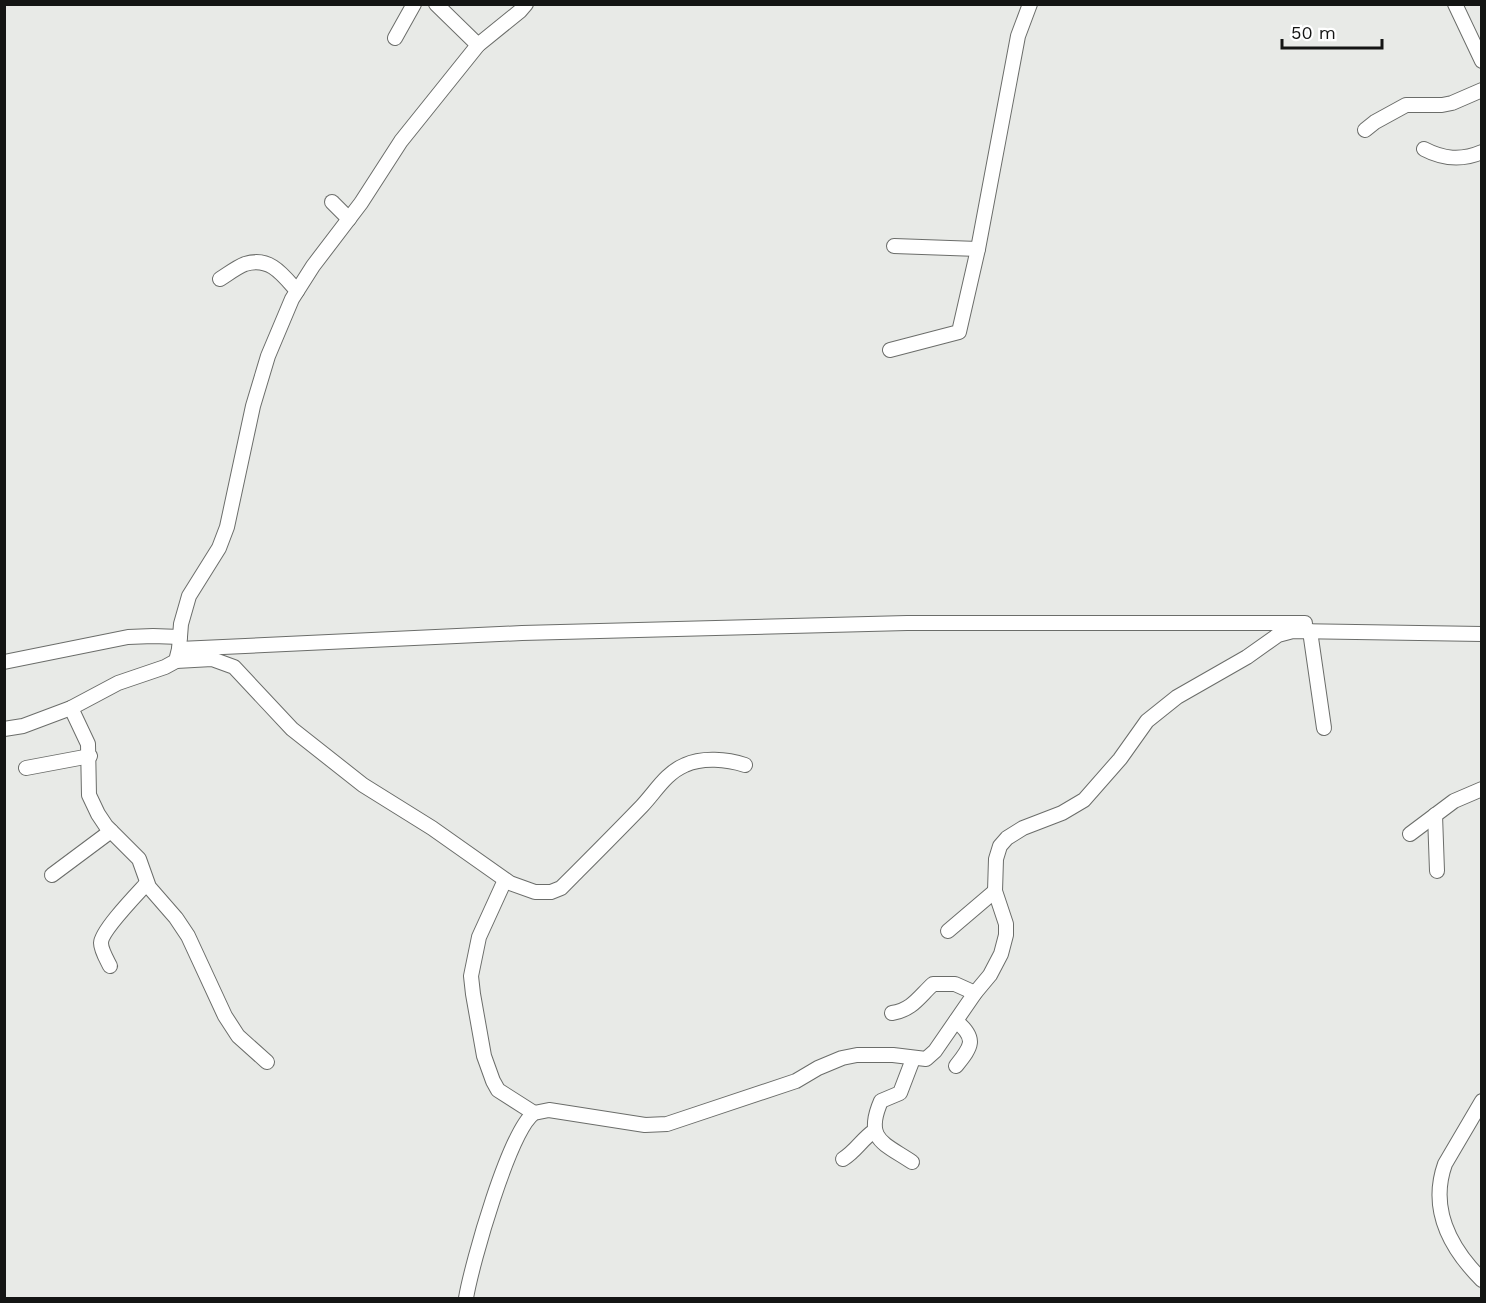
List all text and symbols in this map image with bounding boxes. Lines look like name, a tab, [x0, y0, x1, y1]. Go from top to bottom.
scale bar	[1282, 12, 1382, 50]
text: 50 m	[1291, 22, 1336, 43]

